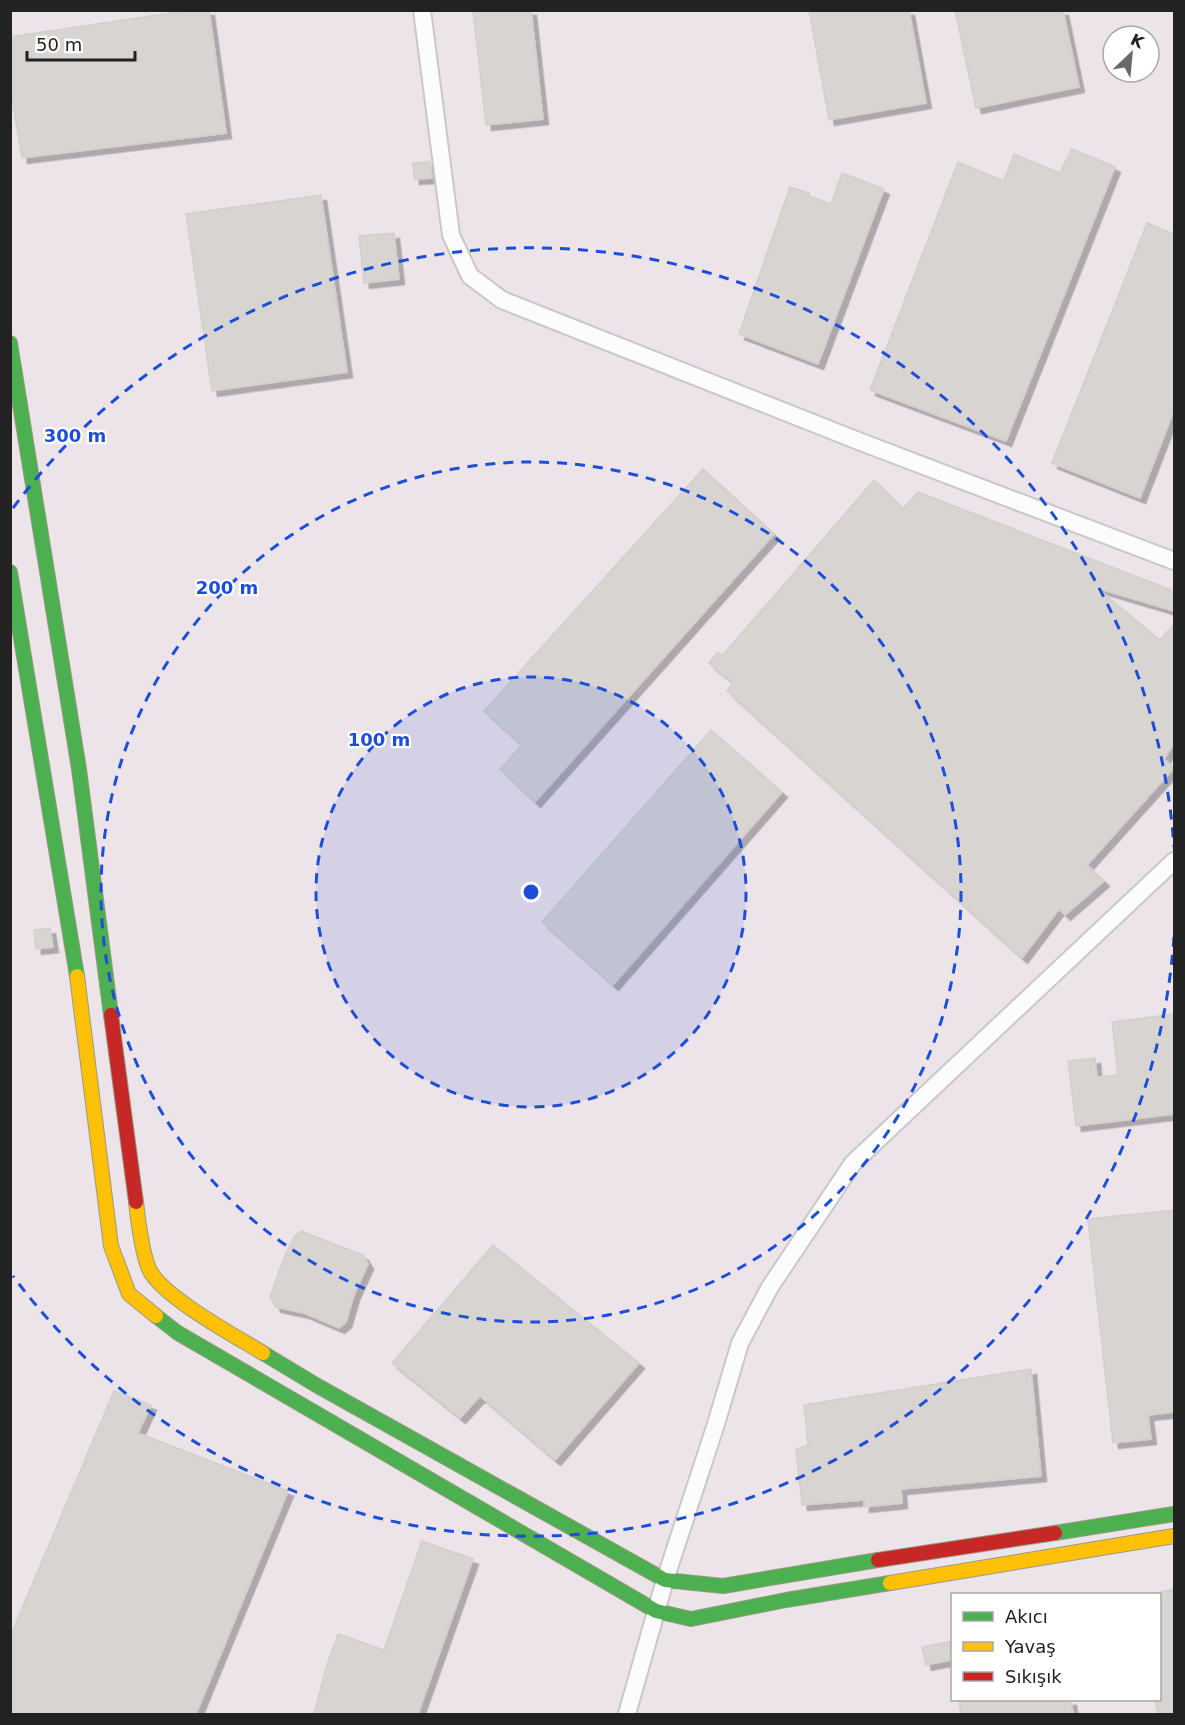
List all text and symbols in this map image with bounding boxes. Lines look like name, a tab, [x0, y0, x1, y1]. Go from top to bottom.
scale bar	[27, 24, 135, 62]
north arrow	[1101, 24, 1161, 84]
text: K	[1128, 30, 1148, 52]
text: 50 m	[36, 34, 82, 55]
text: 300 m	[44, 425, 106, 446]
text: 200 m	[196, 577, 258, 598]
text: 100 m	[348, 729, 410, 750]
centre of rings	[521, 882, 541, 902]
legend	[951, 1593, 1161, 1701]
text: Akıcı	[1005, 1606, 1048, 1627]
text: Yavaş	[1004, 1636, 1056, 1657]
text: Sıkışık	[1005, 1666, 1062, 1687]

